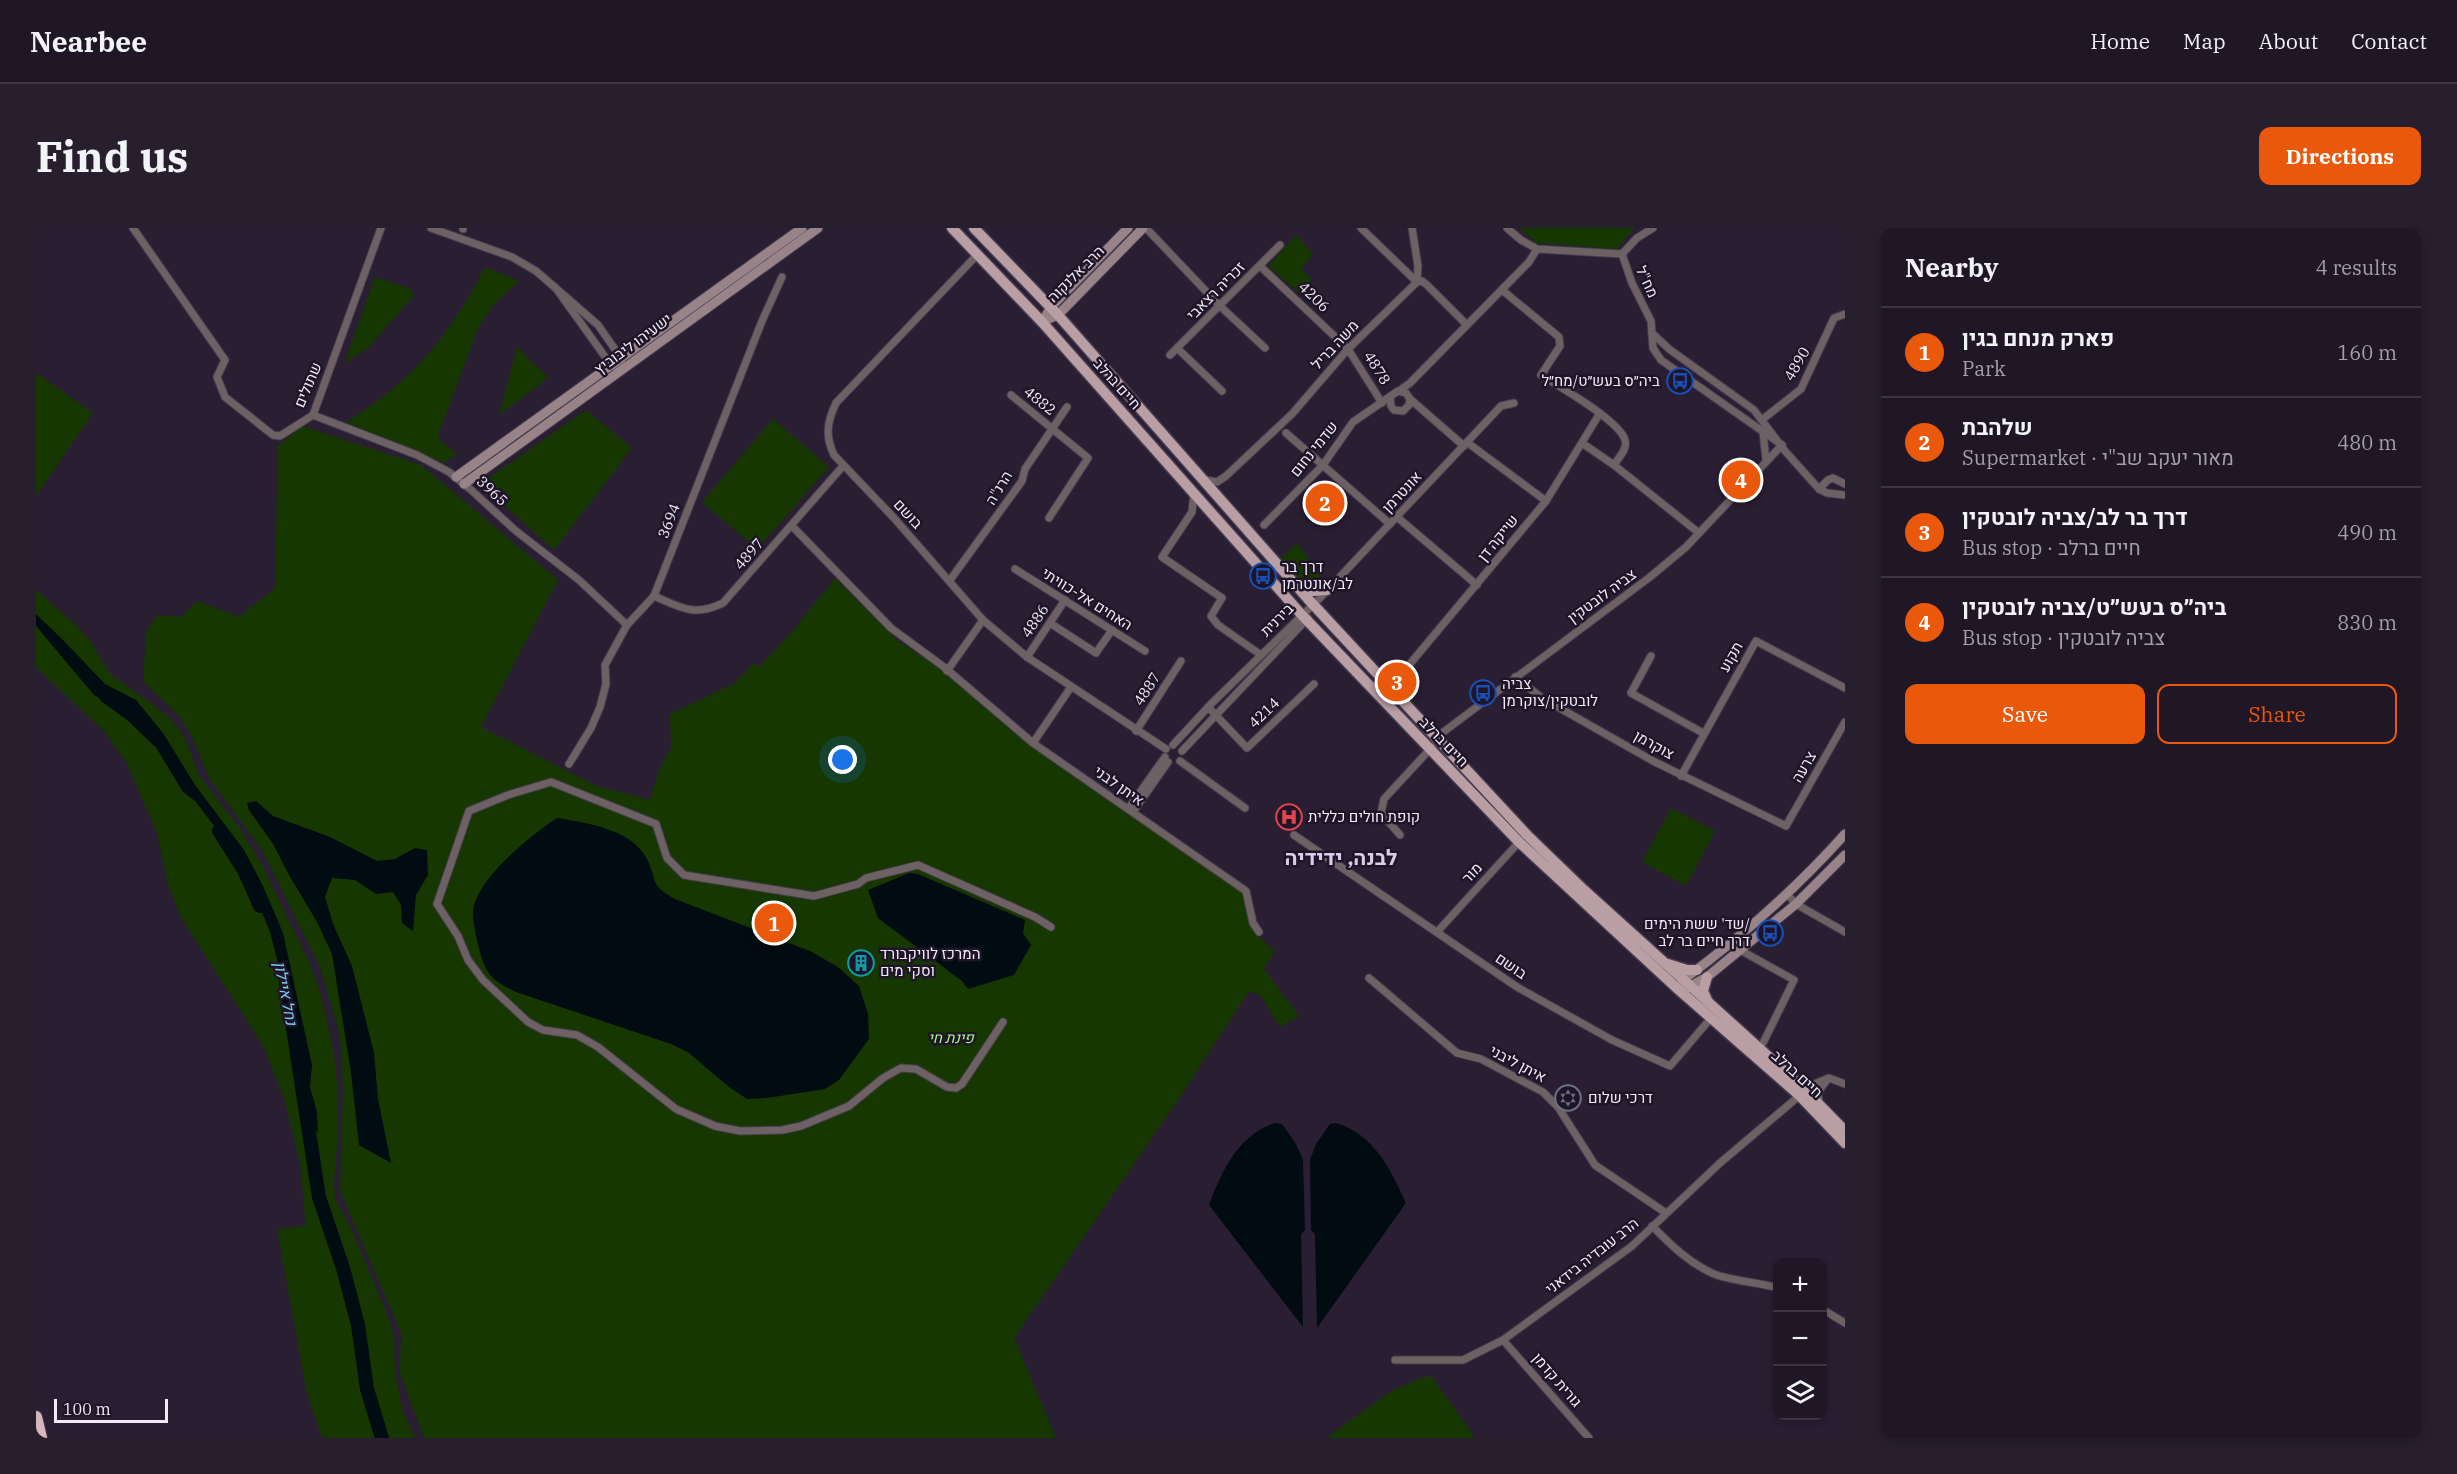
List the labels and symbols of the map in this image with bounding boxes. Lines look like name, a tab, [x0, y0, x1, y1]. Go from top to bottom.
street label: הרב אלנקוה	[1043, 241, 1108, 306]
street label: זכריה רצאבי	[1182, 257, 1249, 324]
street label: מח"ל	[1632, 263, 1663, 301]
street label: 4206	[1295, 277, 1334, 316]
street label: ישעיהו ליבוביץ	[590, 309, 675, 378]
street label: משה בריל	[1307, 316, 1362, 374]
street label: 4890	[1779, 343, 1814, 384]
street label: 4878	[1360, 347, 1395, 388]
street label: חיים ברלב	[1090, 354, 1145, 413]
street label: שתולים	[290, 359, 326, 410]
bus stop icon: ביה״ס בעש״ט/מח״ל	[1665, 366, 1695, 396]
place label: ביה״ס בעש״ט/מח״ל	[1541, 371, 1660, 390]
street label: 4882	[1020, 382, 1060, 419]
street label: שדמי נחום	[1286, 417, 1342, 480]
pin: 4	[1722, 458, 1760, 502]
street label: הרנ"ה	[981, 467, 1016, 508]
street label: אונטרמן	[1378, 467, 1426, 516]
street label: 3965	[473, 471, 512, 510]
pin: 2	[1306, 480, 1344, 526]
street label: בושם	[890, 495, 927, 533]
street label: 3694	[653, 501, 684, 541]
street label: שייקה דן	[1473, 510, 1522, 565]
street label: 4897	[730, 534, 768, 573]
place label: דרך בר לב/אונטרמן	[1282, 557, 1353, 593]
bus stop icon: דרך בר לב/אונטרמן	[1248, 561, 1278, 591]
street label: האחים אל-כוויתי	[1038, 563, 1136, 634]
street label: צביה לובטקין	[1564, 564, 1640, 627]
street label: בירנית	[1256, 599, 1297, 640]
street label: 4886	[1017, 600, 1053, 641]
street label: תקוע	[1714, 638, 1747, 675]
pin: 3	[1378, 660, 1416, 704]
street label: 4887	[1129, 668, 1164, 709]
place label: צביה לובטקין/צוקרמן	[1502, 674, 1598, 710]
bus stop icon: צביה לובטקין/צוקרמן	[1468, 678, 1498, 708]
street label: 4214	[1244, 693, 1283, 732]
street label: חיים ברלב	[1416, 713, 1473, 771]
street label: צוקרמן	[1631, 726, 1678, 763]
your location	[828, 745, 857, 774]
street label: צרעה	[1787, 748, 1820, 786]
street label: איתן לבני	[1091, 761, 1148, 810]
hospital icon: קופת חולים כללית	[1274, 802, 1304, 832]
place label: קופת חולים כללית	[1308, 807, 1420, 826]
district label: לבנה, ידידיה	[1285, 843, 1397, 871]
street label: מור	[1457, 858, 1486, 887]
pin: 1	[754, 900, 794, 946]
place label: שד' ששת הימים/ דרך חיים בר לב	[1644, 914, 1750, 950]
bus stop icon: שד' ששת הימים/ דרך חיים בר לב	[1755, 918, 1785, 948]
place label: המרכז לוויקבורד וסקי מים	[880, 944, 980, 980]
building icon: המרכז לוויקבורד וסקי מים	[846, 948, 876, 978]
street label: בושם	[1492, 948, 1531, 983]
water label: נחל איילון	[270, 959, 302, 1028]
park label: פינת חי	[928, 1028, 975, 1047]
street label: איתן ליבני	[1487, 1041, 1550, 1086]
street label: חיים ברלב	[1768, 1046, 1827, 1101]
synagogue icon: דרכי שלום	[1553, 1083, 1583, 1113]
place label: דרכי שלום	[1588, 1088, 1653, 1107]
street label: הרב עובדיה בידאני	[1541, 1213, 1642, 1298]
street label: גורית קדמן	[1529, 1349, 1586, 1411]
scale bar	[54, 1396, 168, 1424]

